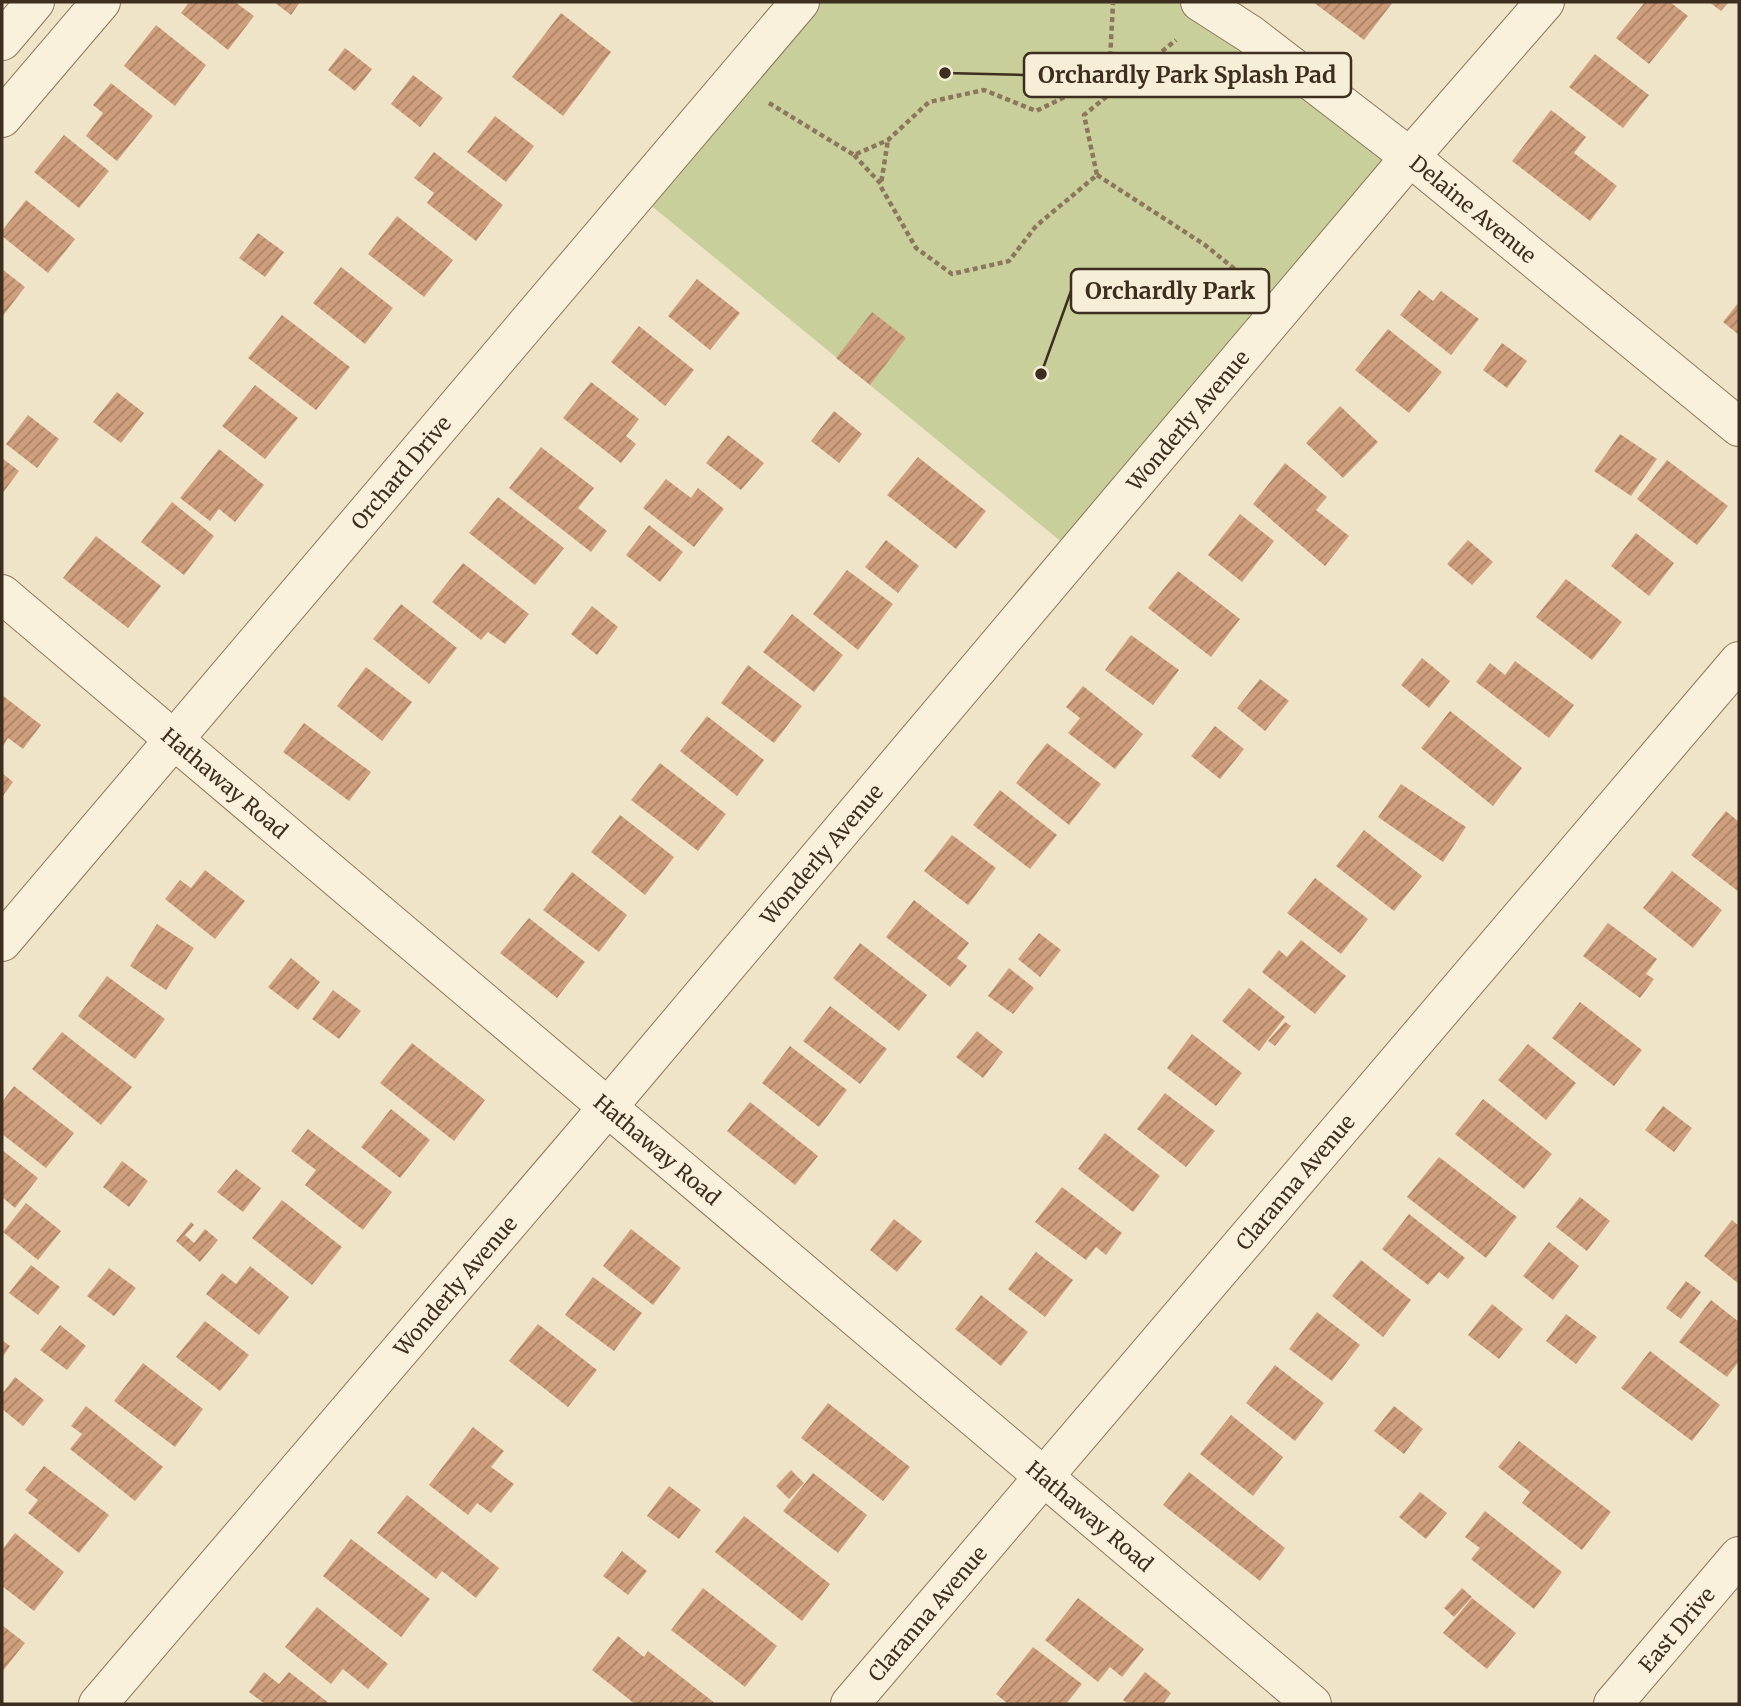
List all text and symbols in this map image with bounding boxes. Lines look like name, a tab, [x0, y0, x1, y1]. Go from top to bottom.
callout: Orchardly Park Splash Pad	[1024, 53, 1351, 97]
text: Orchardly Park Splash Pad	[1038, 60, 1336, 89]
street label: Delaine Avenue	[1405, 149, 1542, 269]
callout: Orchardly Park	[1071, 269, 1269, 313]
text: Orchardly Park	[1085, 276, 1255, 305]
street label: Wonderly Avenue	[1120, 344, 1255, 497]
street label: Orchard Drive	[345, 410, 456, 535]
street label: Hathaway Road	[156, 721, 294, 844]
street label: Wonderly Avenue	[754, 778, 888, 931]
street label: Hathaway Road	[588, 1088, 727, 1211]
street label: Claranna Avenue	[1230, 1109, 1360, 1255]
street label: Wonderly Avenue	[387, 1210, 523, 1362]
street label: Hathaway Road	[1021, 1455, 1159, 1577]
street label: Claranna Avenue	[862, 1540, 993, 1687]
street label: East Drive	[1633, 1581, 1720, 1678]

